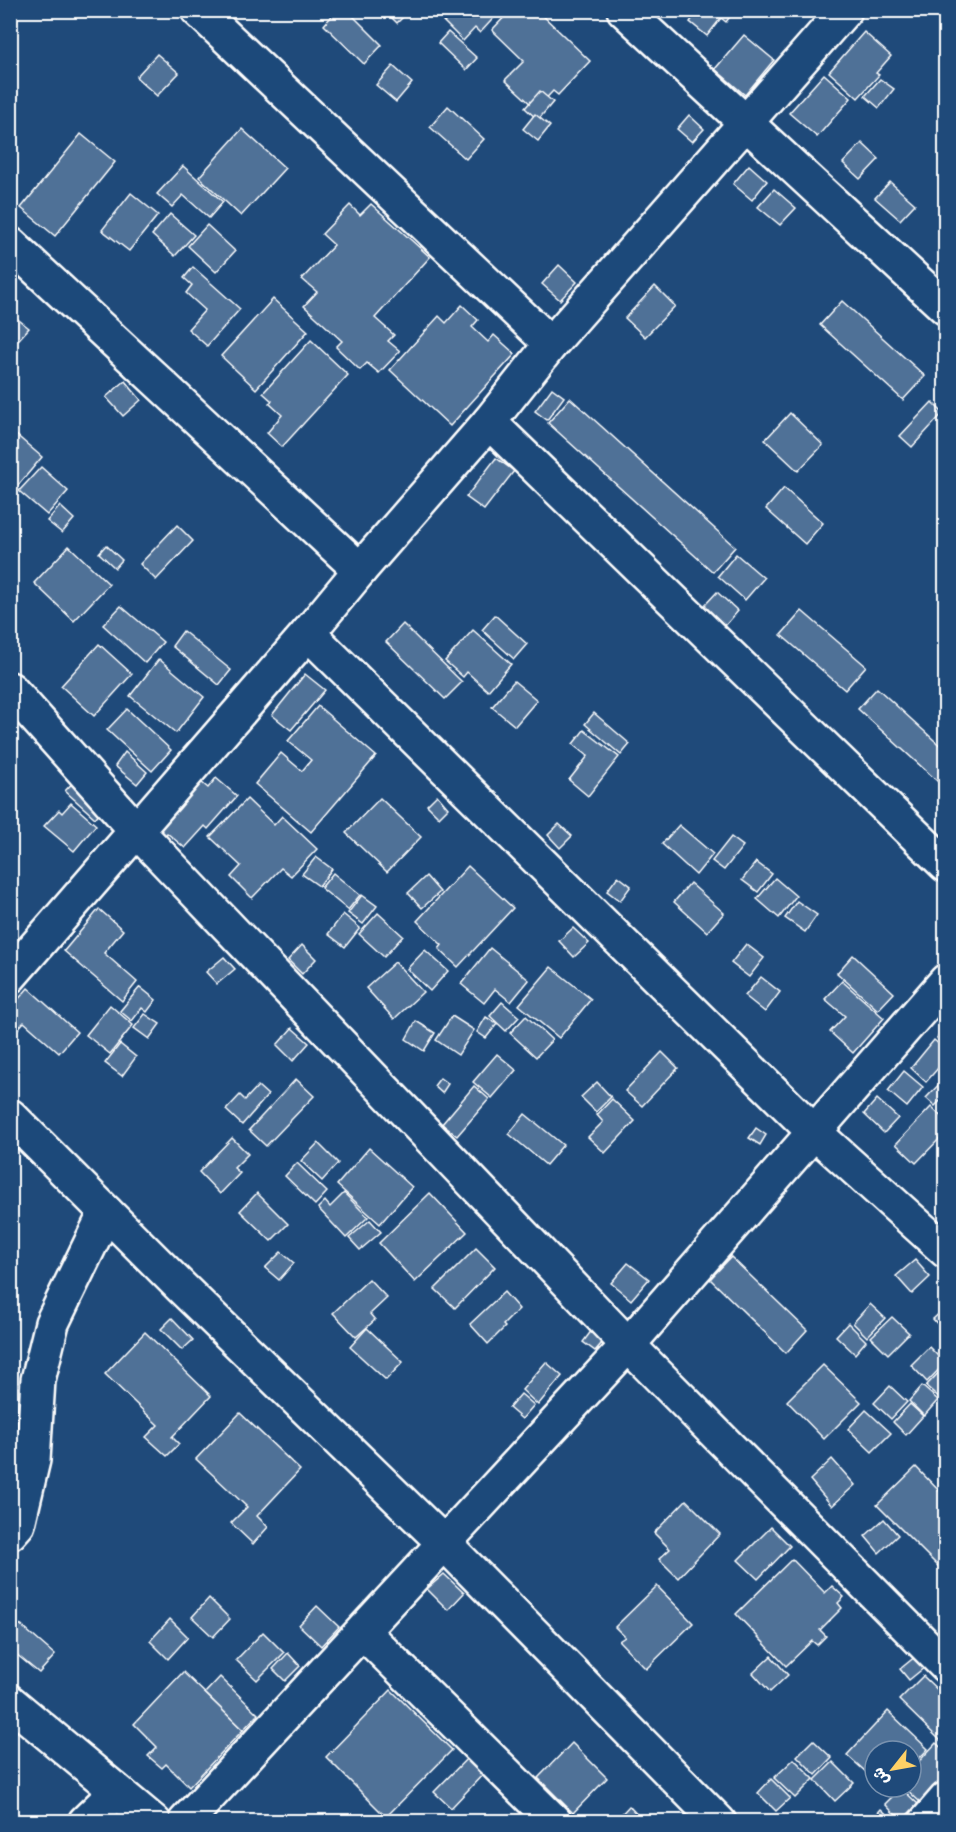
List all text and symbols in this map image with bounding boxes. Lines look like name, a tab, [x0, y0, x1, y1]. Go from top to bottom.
north arrow	[863, 1739, 923, 1799]
text: ش	[864, 1761, 898, 1791]

